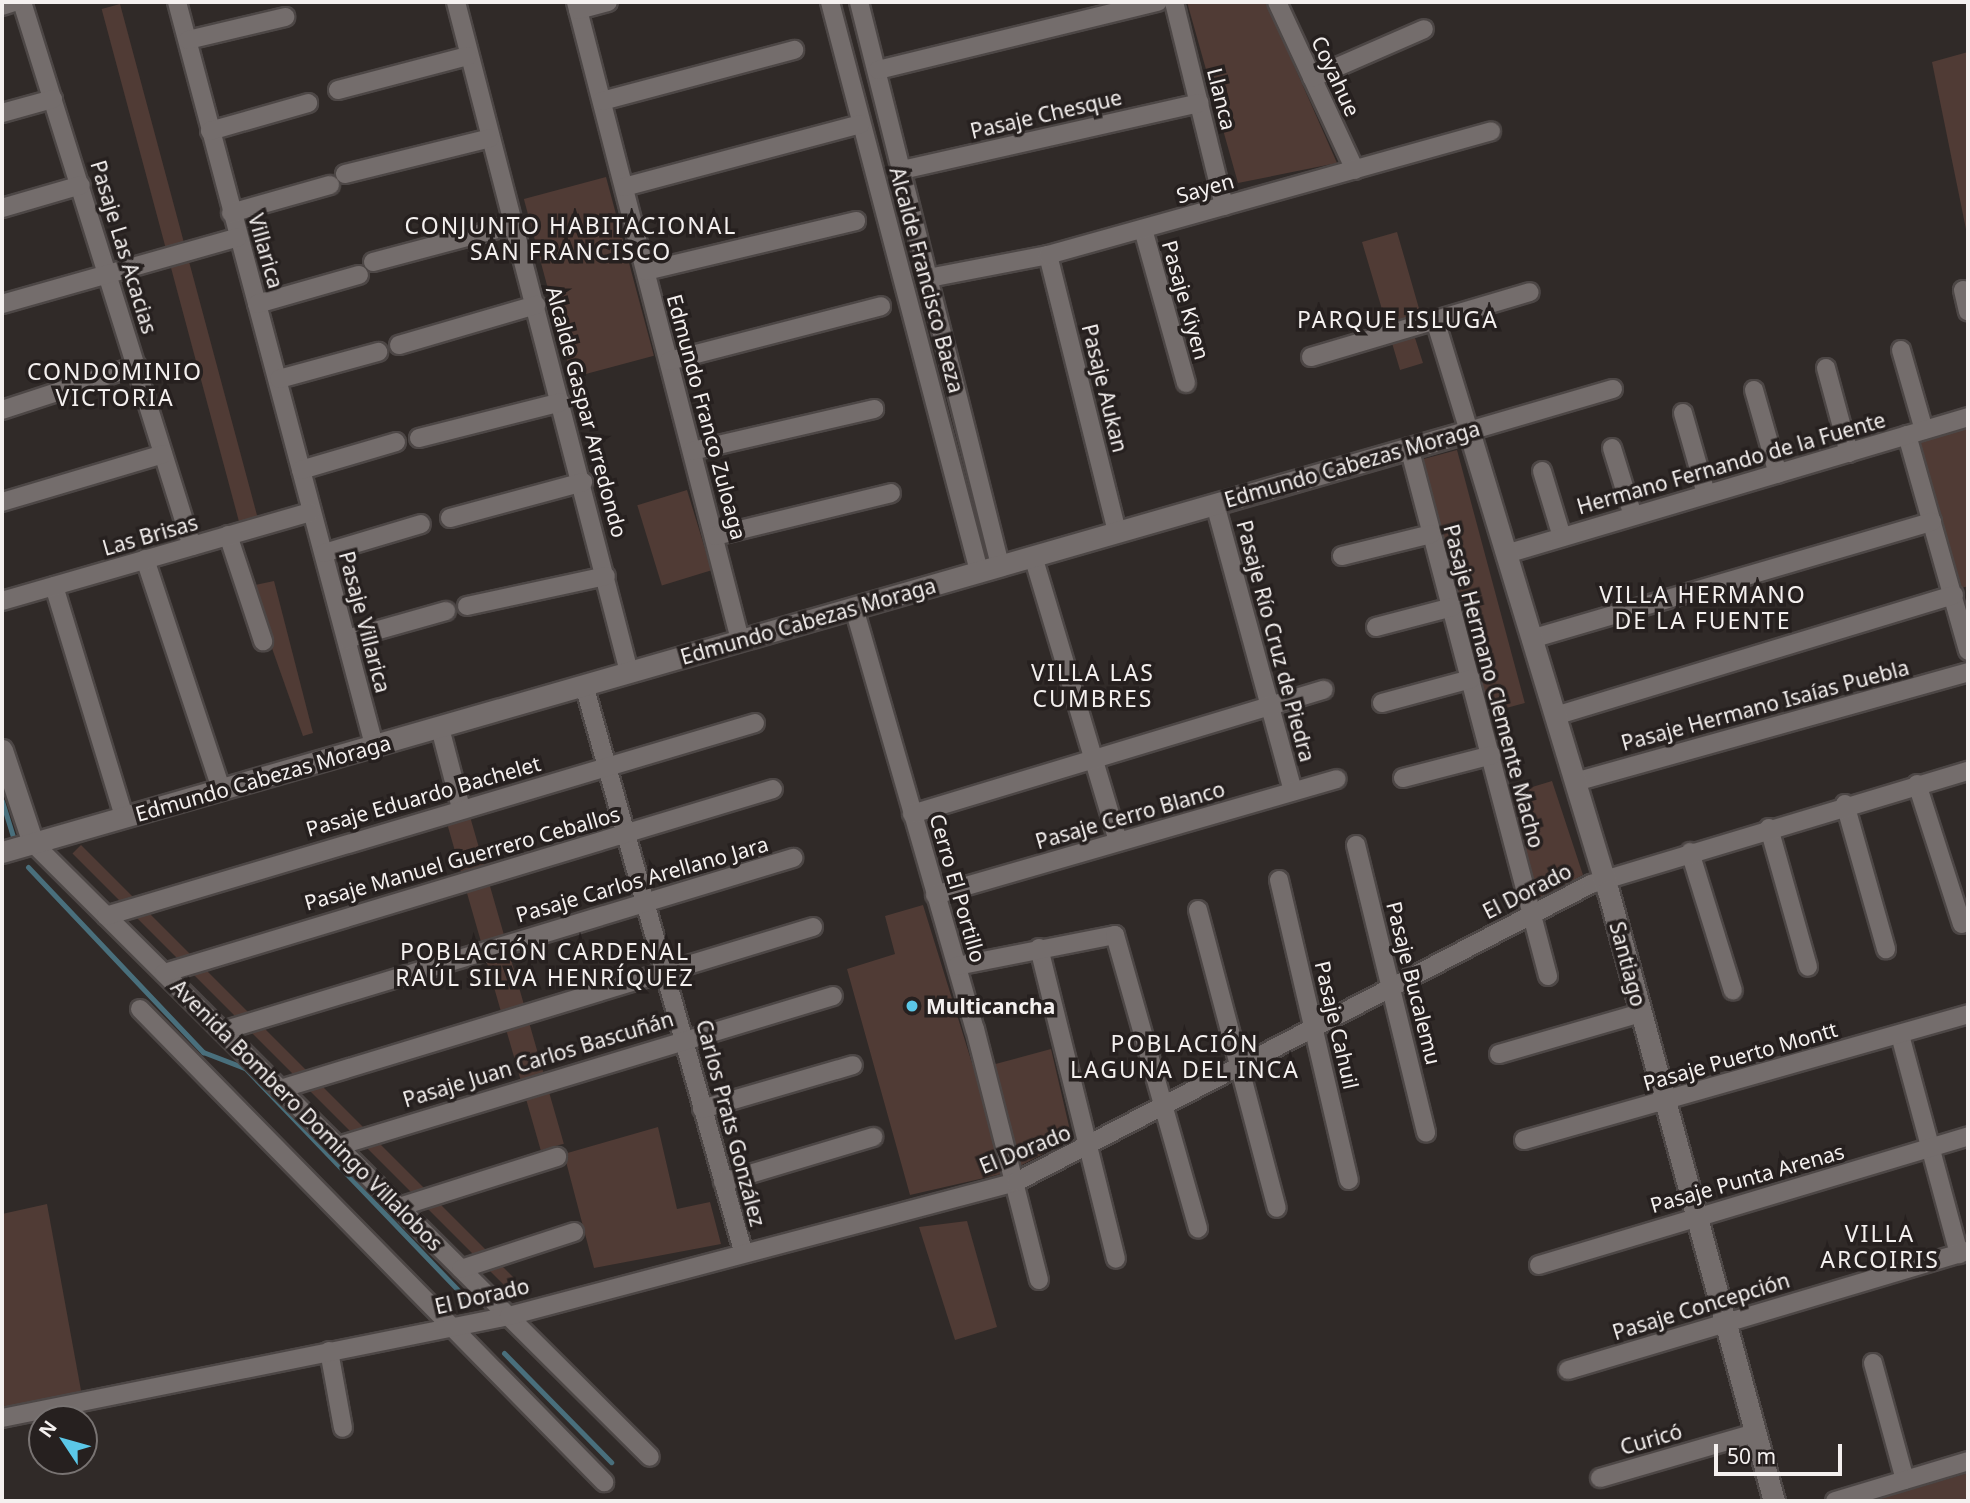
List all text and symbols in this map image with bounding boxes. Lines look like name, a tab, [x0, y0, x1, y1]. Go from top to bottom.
street label: Coyahue	[1306, 32, 1366, 120]
street label: Llanca	[1202, 65, 1242, 133]
street label: Pasaje Chesque	[968, 84, 1124, 144]
street label: Pasaje Las Acacias	[86, 157, 162, 337]
street label: Alcalde Francisco Baeza	[885, 164, 969, 396]
street label: Sayen	[1173, 168, 1237, 208]
street label: Villarica	[243, 211, 289, 291]
district label: CONJUNTO HABITACIONAL SAN FRANCISCO	[407, 211, 735, 265]
street label: Pasaje Kiyen	[1157, 237, 1215, 363]
street label: Alcalde Gaspar Arredondo	[541, 284, 633, 540]
street label: Edmundo Franco Zuloaga	[662, 292, 752, 542]
district label: PARQUE ISLUGA	[1299, 305, 1497, 333]
street label: Pasaje Aukan	[1077, 321, 1133, 455]
district label: CONDOMINIO VICTORIA	[28, 357, 202, 411]
street label: Hermano Fernando de la Fuente	[1574, 407, 1888, 519]
street label: Edmundo Cabezas Moraga	[1221, 415, 1483, 513]
street label: Las Brisas	[99, 509, 201, 561]
street label: Pasaje Río Cruz de Piedra	[1232, 517, 1320, 765]
street label: Pasaje Hermano Clemente Macho	[1439, 521, 1549, 851]
street label: Pasaje Villarica	[334, 548, 396, 696]
street label: Edmundo Cabezas Moraga	[677, 572, 939, 670]
district label: VILLA HERMANO DE LA FUENTE	[1601, 580, 1805, 634]
street label: Pasaje Hermano Isaías Puebla	[1618, 654, 1912, 756]
district label: VILLA LAS CUMBRES	[1032, 658, 1154, 712]
street label: Edmundo Cabezas Moraga	[132, 729, 394, 827]
street label: Pasaje Eduardo Bachelet	[303, 750, 543, 842]
street label: Pasaje Cerro Blanco	[1032, 776, 1228, 854]
street label: Pasaje Manuel Guerrero Ceballos	[301, 801, 623, 915]
street label: Cerro El Portillo	[925, 811, 991, 965]
street label: Pasaje Carlos Arellano Jara	[513, 831, 771, 927]
street label: El Dorado	[1478, 858, 1576, 924]
street label: Pasaje Bucalemu	[1382, 899, 1446, 1067]
street label: Santiago	[1605, 919, 1651, 1009]
district label: POBLACIÓN CARDENAL RAÚL SILVA HENRÍQUEZ	[398, 937, 692, 991]
street label: Pasaje Cahuil	[1310, 958, 1364, 1092]
street label: Avenida Bombero Domingo Villalobos	[166, 974, 448, 1256]
place label: Multicancha	[926, 993, 1055, 1019]
marker: Multicancha	[904, 998, 920, 1014]
street label: Pasaje Juan Carlos Bascuñán	[400, 1006, 676, 1112]
street label: Pasaje Puerto Montt	[1640, 1016, 1840, 1096]
street label: Carlos Prats González	[691, 1017, 771, 1229]
district label: POBLACIÓN LAGUNA DEL INCA	[1072, 1029, 1298, 1083]
street label: El Dorado	[976, 1119, 1074, 1179]
street label: Pasaje Punta Arenas	[1647, 1138, 1847, 1218]
district label: VILLA ARCOIRIS	[1821, 1219, 1939, 1273]
street label: Pasaje Concepción	[1609, 1267, 1793, 1345]
street label: El Dorado	[432, 1273, 532, 1319]
north arrow	[28, 1405, 98, 1475]
text: N	[33, 1415, 63, 1443]
street label: Curicó	[1617, 1418, 1685, 1460]
scale bar	[1718, 1430, 1846, 1474]
text: 50 m	[1727, 1442, 1776, 1470]

